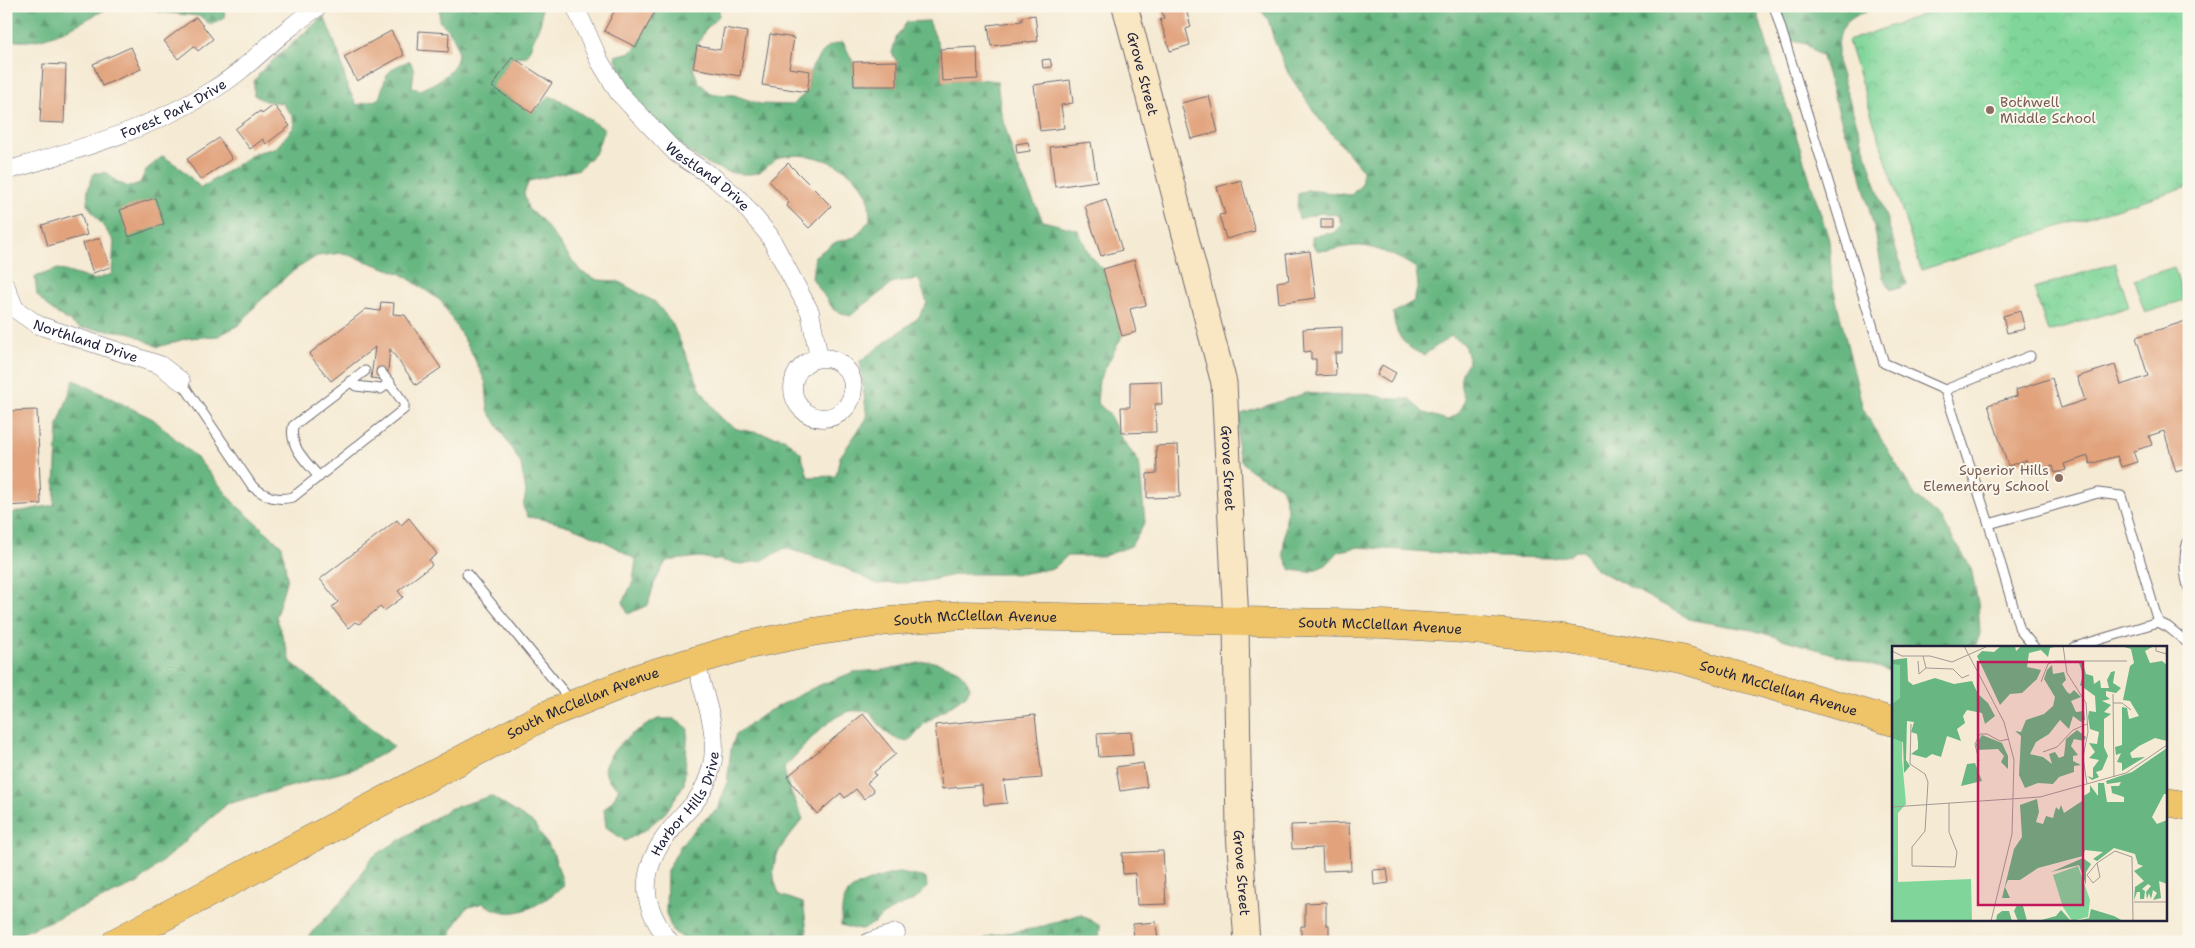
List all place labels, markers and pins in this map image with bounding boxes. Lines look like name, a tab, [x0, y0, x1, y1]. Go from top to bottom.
place label: Bothwell Middle School	[2000, 93, 2096, 127]
marker: Bothwell Middle School	[1984, 104, 1996, 116]
place label: Superior Hills Elementary School	[1923, 461, 2050, 495]
marker: Superior Hills Elementary School	[2053, 472, 2065, 484]

